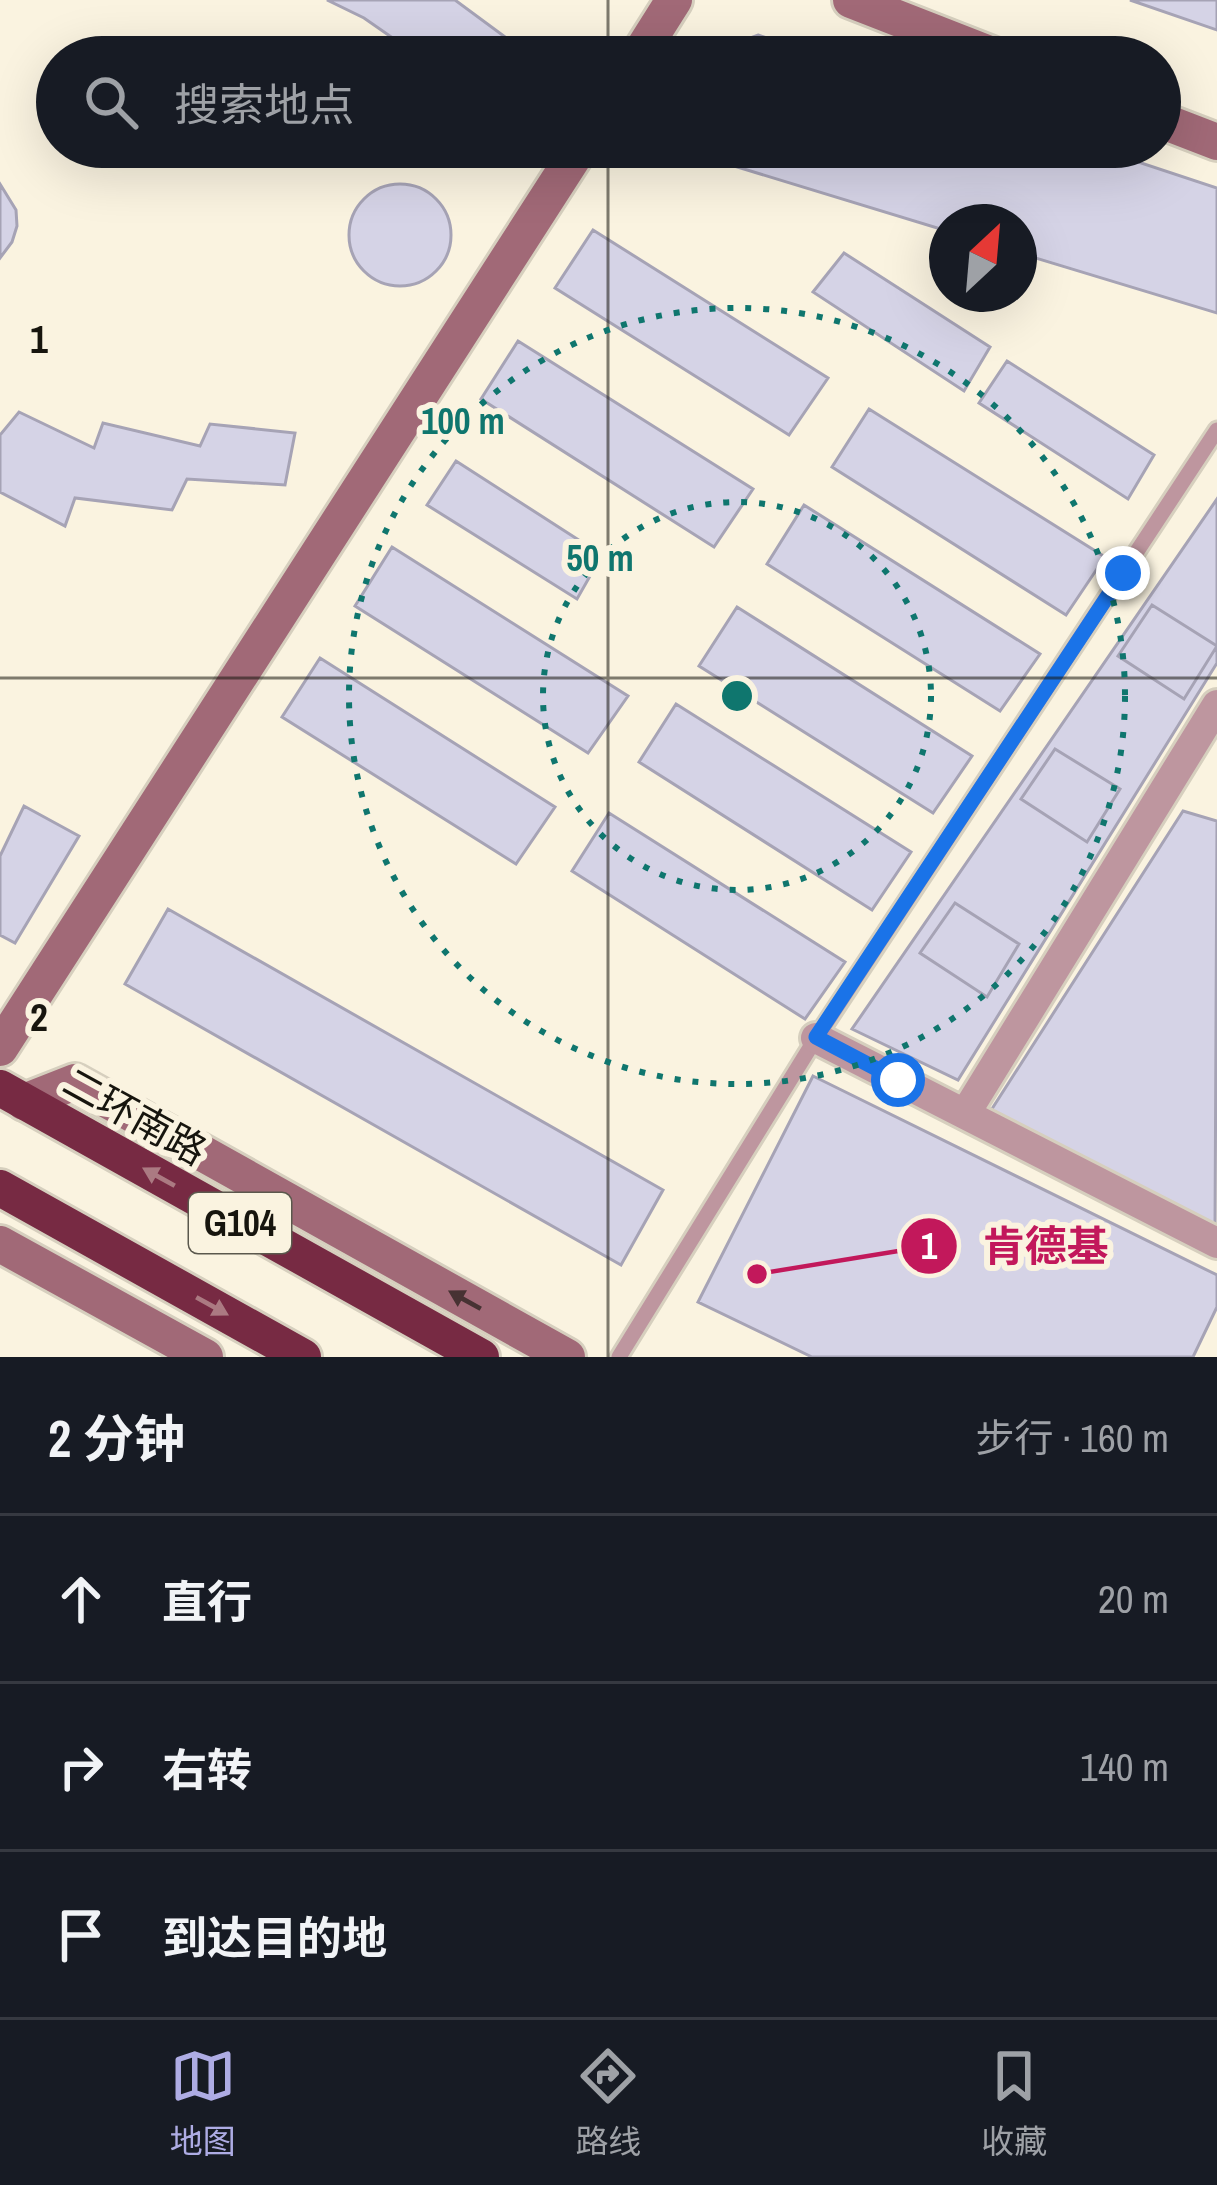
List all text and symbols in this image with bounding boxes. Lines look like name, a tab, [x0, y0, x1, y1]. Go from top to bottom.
search box	[36, 36, 1181, 168]
icon: search	[78, 69, 144, 135]
text: 搜索地点	[174, 74, 354, 135]
north arrow	[929, 204, 1037, 312]
text: 1	[30, 313, 48, 365]
text: 100 m	[421, 397, 505, 445]
text: 50 m	[566, 534, 634, 582]
route end	[1096, 546, 1150, 600]
centre of rings	[716, 675, 758, 717]
text: 2	[30, 991, 48, 1043]
route start	[871, 1053, 925, 1107]
street label: 二环南路	[54, 1055, 216, 1177]
one-way arrow	[141, 1167, 176, 1188]
road number: G104	[189, 1193, 291, 1253]
callout: 肯德基	[899, 1207, 1133, 1285]
text: 肯德基	[983, 1218, 1109, 1274]
text: 1	[921, 1222, 938, 1270]
one-way arrow	[447, 1290, 482, 1311]
one-way arrow	[195, 1295, 229, 1316]
text: 2 分钟	[48, 1404, 185, 1473]
text: 步行 · 160 m	[975, 1412, 1169, 1464]
icon: ahead	[48, 1566, 114, 1632]
text: 直行	[162, 1571, 252, 1632]
text: 20 m	[1098, 1573, 1169, 1625]
icon: right	[48, 1734, 114, 1800]
text: 右转	[162, 1739, 252, 1800]
text: 140 m	[1080, 1741, 1169, 1793]
icon: arrive	[48, 1902, 114, 1968]
text: 到达目的地	[162, 1907, 387, 1968]
tab: 地图	[170, 2043, 236, 2163]
tab: 路线	[575, 2043, 641, 2163]
tab: 收藏	[981, 2043, 1047, 2163]

